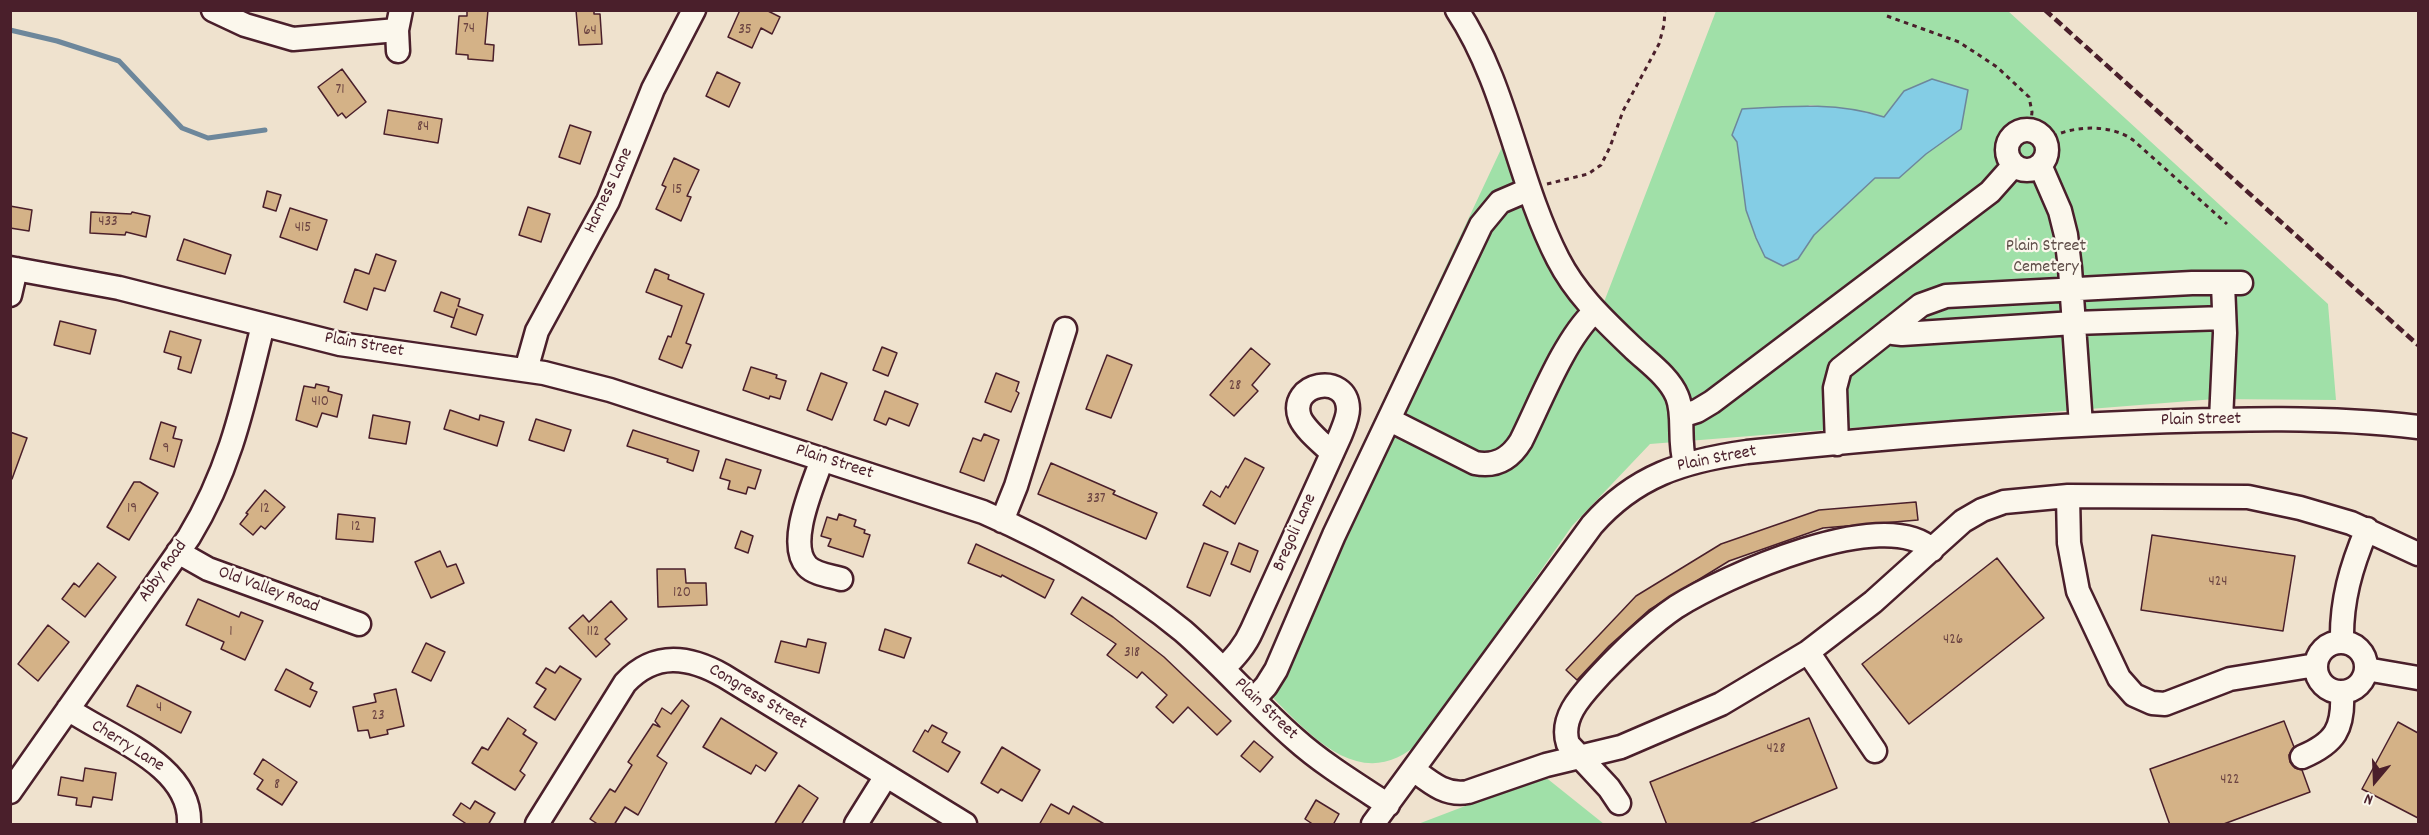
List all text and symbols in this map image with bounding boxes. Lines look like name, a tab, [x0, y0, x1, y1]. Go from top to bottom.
house number: 74	[463, 21, 475, 39]
house number: 35	[738, 22, 752, 40]
house number: 64	[583, 23, 597, 41]
house number: 71	[335, 82, 345, 100]
house number: 84	[417, 119, 429, 137]
street label: Harness Lane	[581, 145, 639, 237]
house number: 15	[672, 182, 682, 200]
house number: 433	[98, 214, 118, 232]
house number: 415	[295, 220, 311, 238]
park label: Plain Street Cemetery	[2006, 237, 2086, 280]
street label: Plain Street	[323, 328, 405, 364]
house number: 28	[1229, 378, 1241, 396]
house number: 410	[311, 394, 329, 412]
street label: Plain Street	[2161, 410, 2241, 432]
street label: Plain Street	[792, 440, 876, 486]
house number: 9	[163, 441, 169, 459]
street label: Plain Street	[1675, 442, 1759, 478]
house number: 337	[1086, 491, 1106, 509]
street label: Bregoli Lane	[1269, 491, 1323, 575]
house number: 19	[127, 501, 137, 519]
house number: 12	[260, 501, 270, 519]
house number: 12	[351, 519, 361, 537]
street label: Abby Road	[135, 537, 193, 607]
street label: Old Valley Road	[215, 563, 321, 619]
house number: 424	[2208, 574, 2228, 592]
house number: 120	[673, 585, 691, 603]
house number: 1	[229, 624, 233, 642]
house number: 112	[586, 624, 600, 642]
house number: 426	[1943, 632, 1963, 650]
house number: 318	[1124, 645, 1140, 663]
street label: Congress Street	[704, 660, 810, 736]
street label: Plain Street	[1229, 674, 1301, 746]
house number: 4	[156, 700, 162, 718]
house number: 23	[371, 708, 385, 726]
street label: Cherry Lane	[87, 716, 167, 778]
house number: 428	[1767, 741, 1785, 759]
north arrow	[2345, 751, 2405, 811]
house number: 422	[2220, 772, 2240, 790]
house number: 8	[274, 777, 280, 795]
text: N	[2361, 786, 2376, 811]

